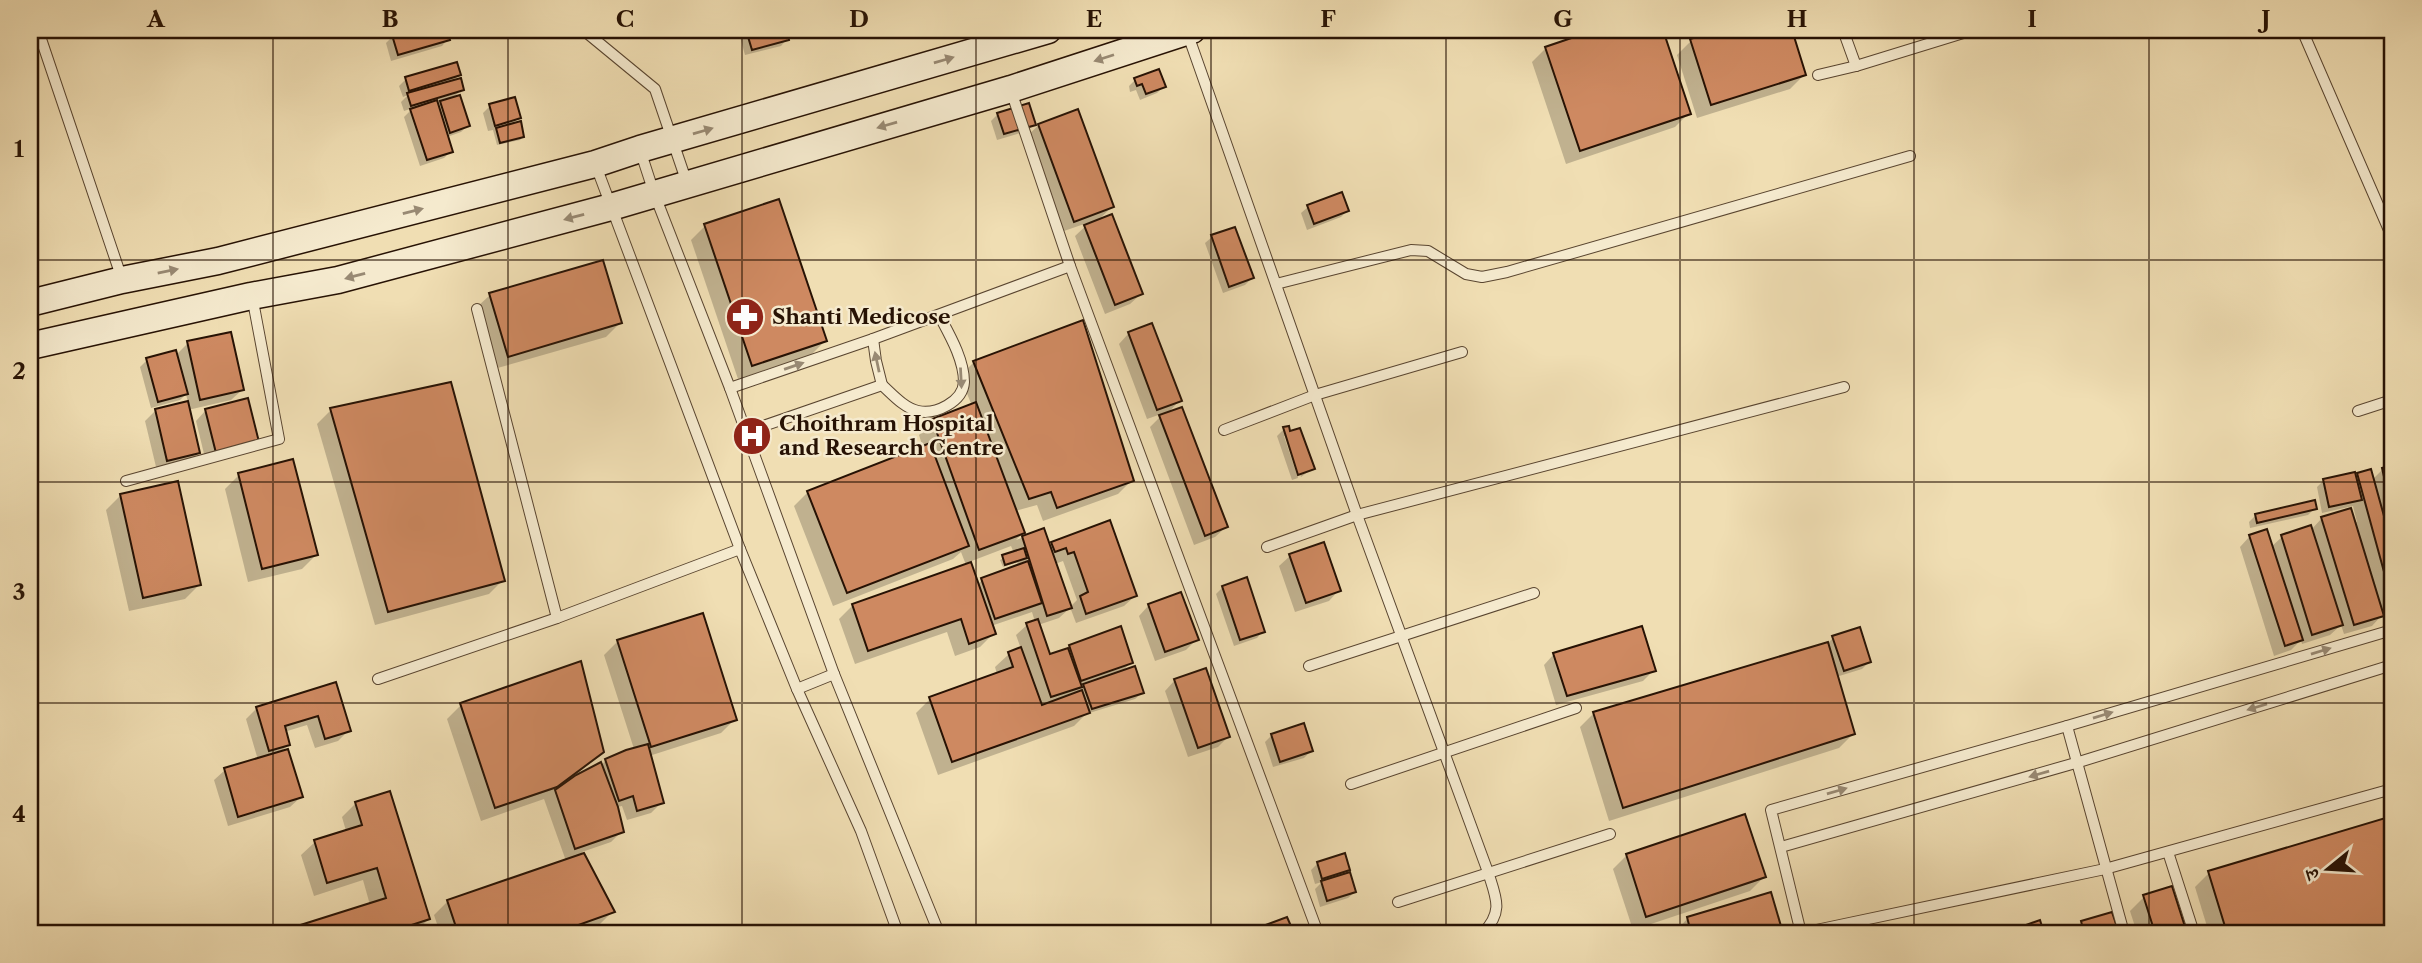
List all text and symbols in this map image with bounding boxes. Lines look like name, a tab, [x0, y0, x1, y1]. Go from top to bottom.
text: A	[146, 5, 166, 33]
text: B	[381, 5, 399, 33]
text: C	[616, 5, 634, 33]
text: D	[849, 5, 869, 33]
text: E	[1086, 5, 1102, 33]
text: F	[1320, 5, 1336, 33]
text: G	[1553, 5, 1573, 33]
text: H	[1787, 5, 1808, 33]
text: I	[2027, 5, 2037, 33]
text: J	[2257, 5, 2271, 33]
one-way arrow	[934, 54, 956, 65]
one-way arrow	[1093, 54, 1114, 64]
one-way arrow	[876, 121, 897, 131]
one-way arrow	[692, 125, 713, 135]
text: 1	[14, 135, 25, 163]
one-way arrow	[402, 205, 424, 216]
one-way arrow	[563, 212, 584, 222]
one-way arrow	[157, 265, 179, 276]
one-way arrow	[344, 271, 365, 281]
pharmacy icon: Shanti Medicose	[724, 296, 766, 338]
place label: Shanti Medicose	[772, 304, 951, 329]
one-way arrow	[871, 351, 882, 373]
text: 2	[12, 357, 26, 385]
one-way arrow	[784, 360, 805, 371]
one-way arrow	[956, 367, 967, 389]
place label: Choithram Hospital and Research Centre	[779, 411, 1004, 460]
hospital icon: Choithram Hospital and Research Centre	[731, 415, 773, 457]
text: 3	[13, 578, 26, 606]
one-way arrow	[2311, 645, 2332, 655]
one-way arrow	[2246, 702, 2267, 713]
one-way arrow	[2093, 710, 2114, 720]
one-way arrow	[2029, 769, 2050, 779]
one-way arrow	[1827, 786, 1848, 796]
text: 4	[12, 800, 26, 828]
north arrow	[2292, 834, 2362, 904]
text: उ	[2299, 865, 2325, 884]

